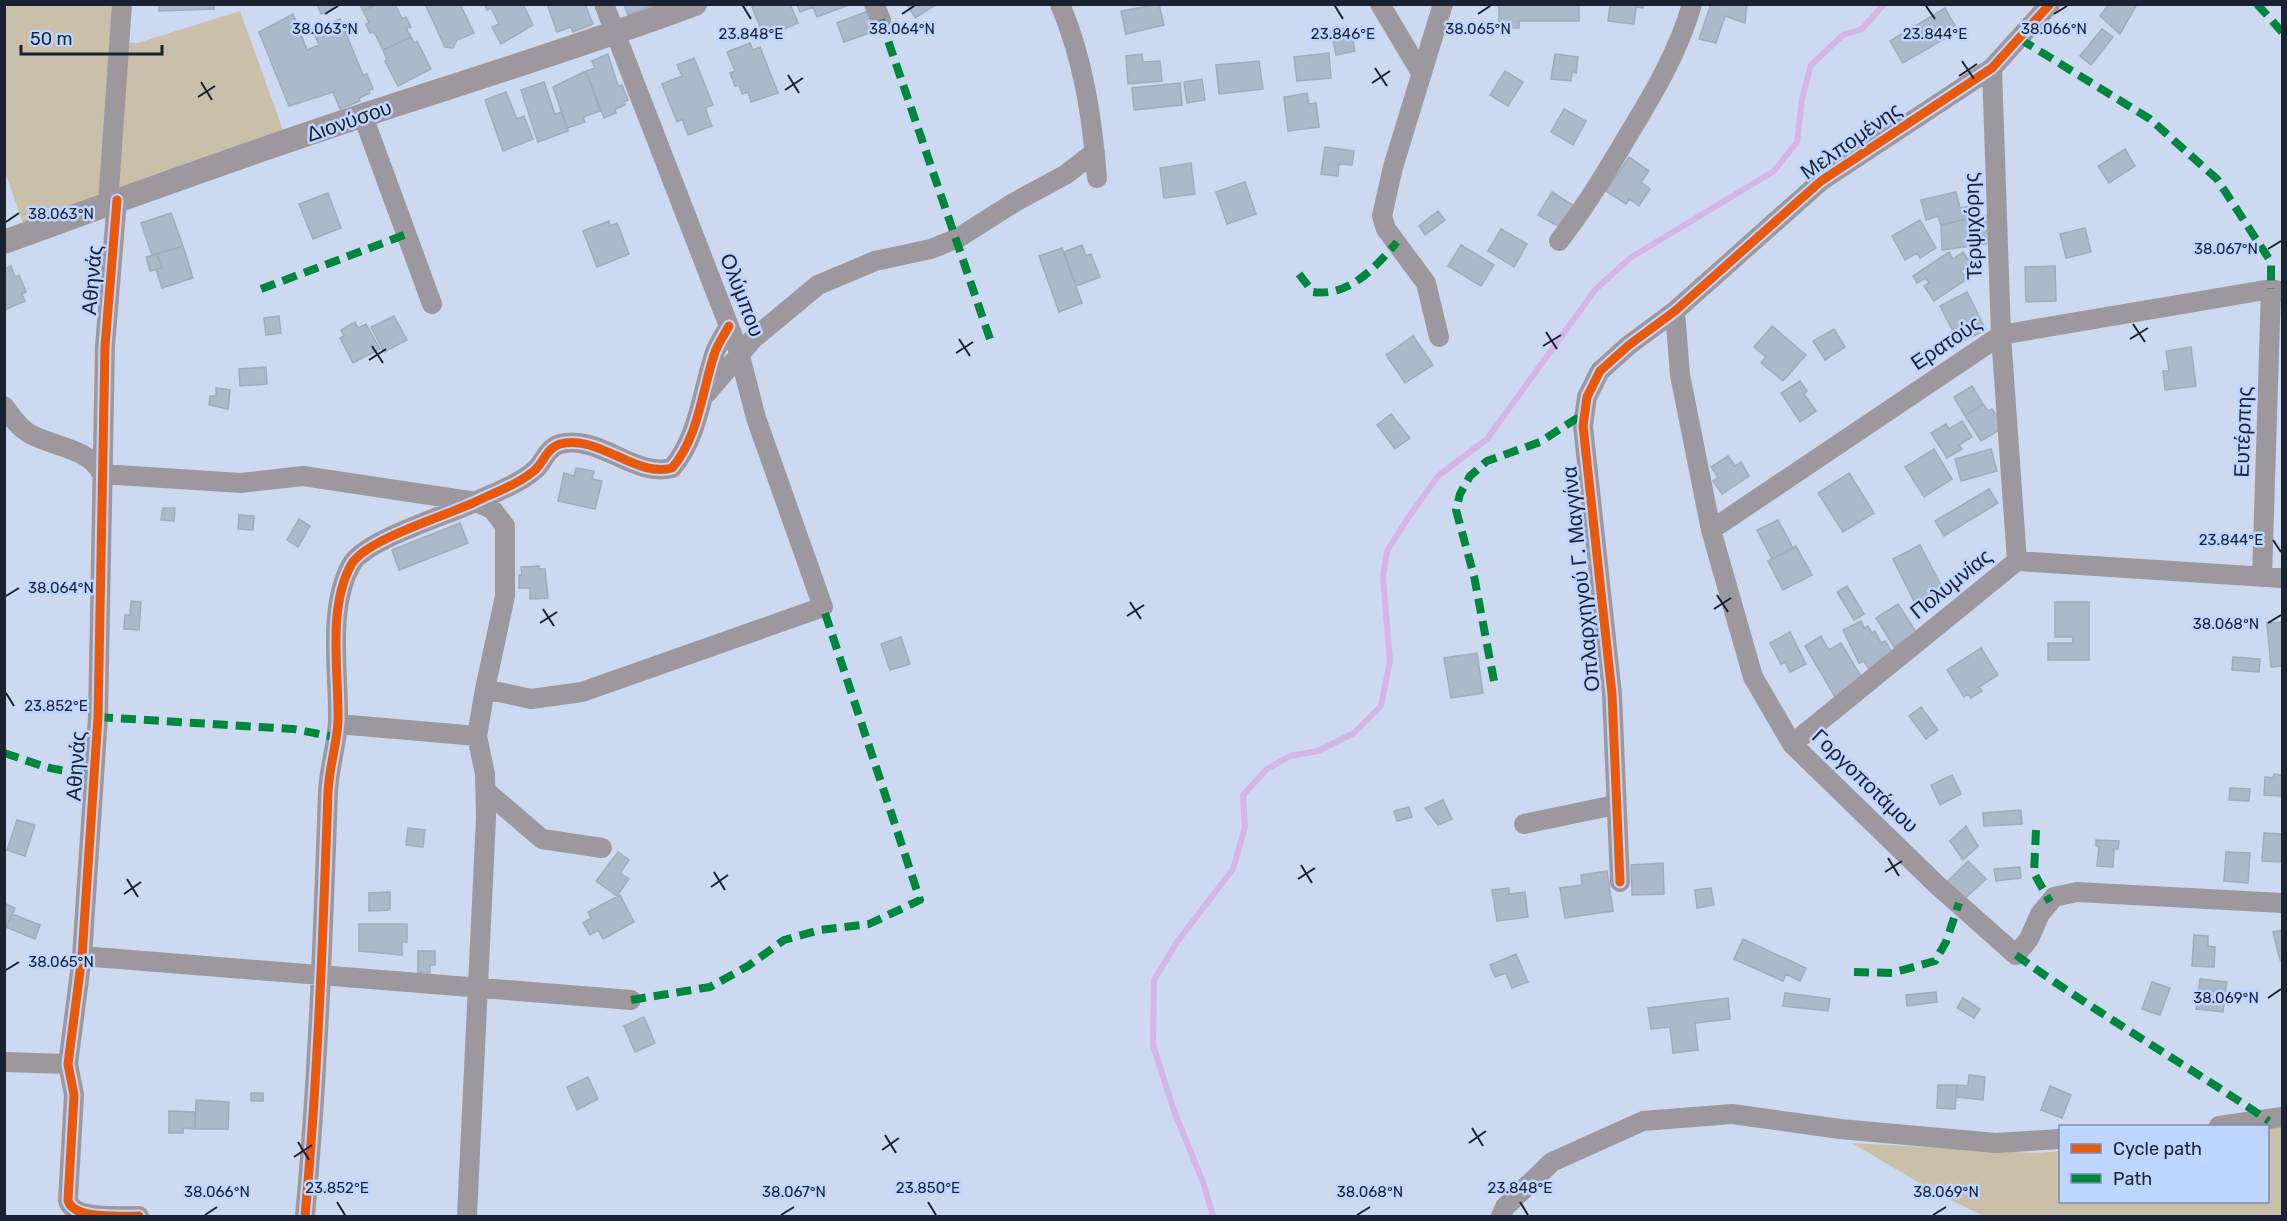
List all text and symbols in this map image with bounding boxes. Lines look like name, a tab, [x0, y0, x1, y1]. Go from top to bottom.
scale bar	[21, 18, 162, 56]
text: 38.063°N	[292, 20, 358, 38]
text: 38.064°N	[869, 20, 935, 38]
text: 38.065°N	[1445, 20, 1511, 38]
text: 38.066°N	[2021, 20, 2087, 38]
text: 23.848°E	[719, 25, 783, 43]
text: 23.846°E	[1311, 25, 1375, 43]
text: 23.844°E	[1903, 25, 1967, 43]
text: 50 m	[30, 28, 73, 50]
street label: Διονύσου	[303, 94, 395, 147]
street label: Μελπομένης	[1796, 97, 1906, 184]
street label: Τερψιχόρης	[1958, 172, 1987, 280]
text: 38.063°N	[28, 205, 94, 223]
text: 38.067°N	[2194, 240, 2258, 258]
street label: Αθηνάς	[76, 244, 107, 316]
street label: Ολύμπου	[715, 250, 770, 340]
street label: Ερατούς	[1906, 310, 1986, 375]
street label: Ευτέρπης	[2228, 386, 2257, 478]
street label: Οπλαρχηγού Γ. Μαγγίνα	[1556, 465, 1605, 693]
text: 23.844°E	[2199, 531, 2263, 549]
street label: Πολυμνίας	[1905, 543, 1996, 624]
text: 38.064°N	[28, 579, 94, 597]
text: 38.068°N	[2193, 615, 2259, 633]
text: 23.852°E	[24, 697, 88, 715]
street label: Γοργοποτάμου	[1807, 724, 1924, 838]
street label: Αθηνάς	[61, 730, 90, 802]
text: 38.065°N	[28, 953, 94, 971]
text: 38.069°N	[2193, 989, 2259, 1007]
legend	[2059, 1125, 2269, 1203]
text: Cycle path	[2113, 1138, 2202, 1160]
text: Path	[2113, 1168, 2152, 1190]
text: 23.852°E	[305, 1179, 369, 1197]
text: 23.850°E	[896, 1179, 960, 1197]
text: 23.848°E	[1488, 1179, 1552, 1197]
text: 38.066°N	[184, 1183, 250, 1201]
text: 38.067°N	[762, 1183, 826, 1201]
text: 38.068°N	[1337, 1183, 1403, 1201]
text: 38.069°N	[1913, 1183, 1979, 1201]

